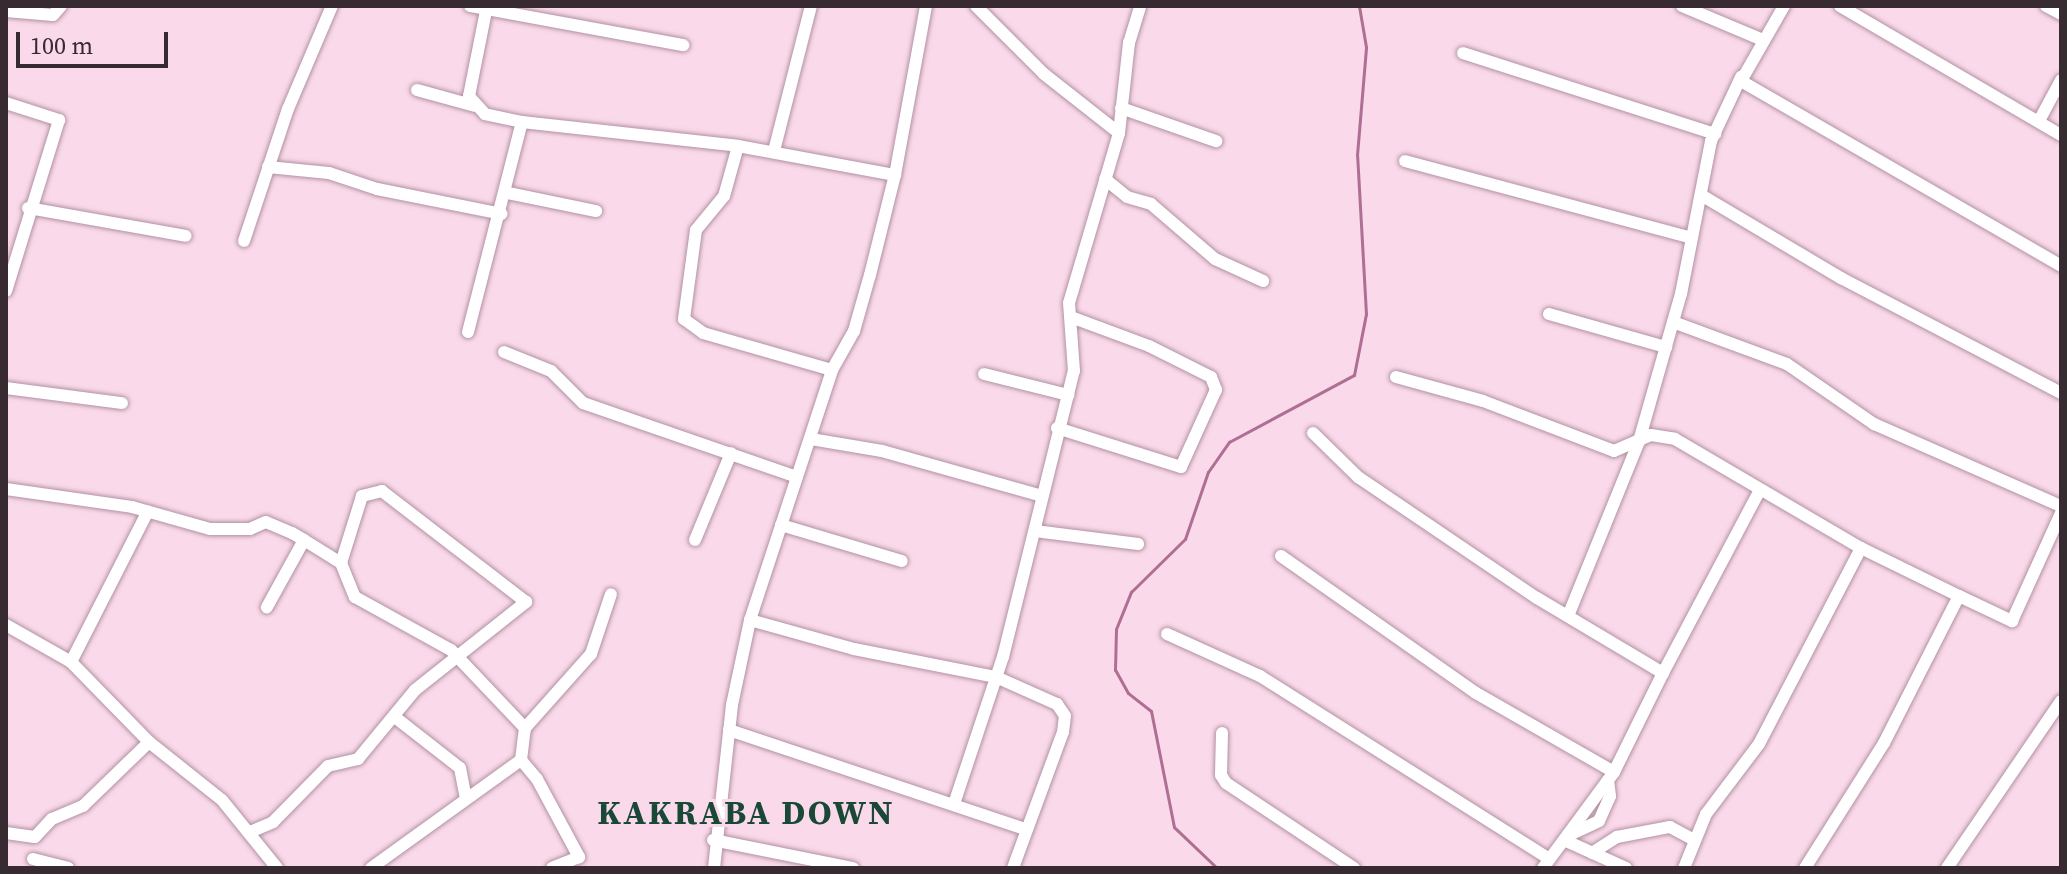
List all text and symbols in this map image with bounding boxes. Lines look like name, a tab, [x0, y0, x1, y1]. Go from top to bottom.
scale bar	[20, 16, 172, 66]
text: 100 m	[30, 29, 93, 62]
district label: KAKRABA DOWN	[597, 793, 895, 833]

